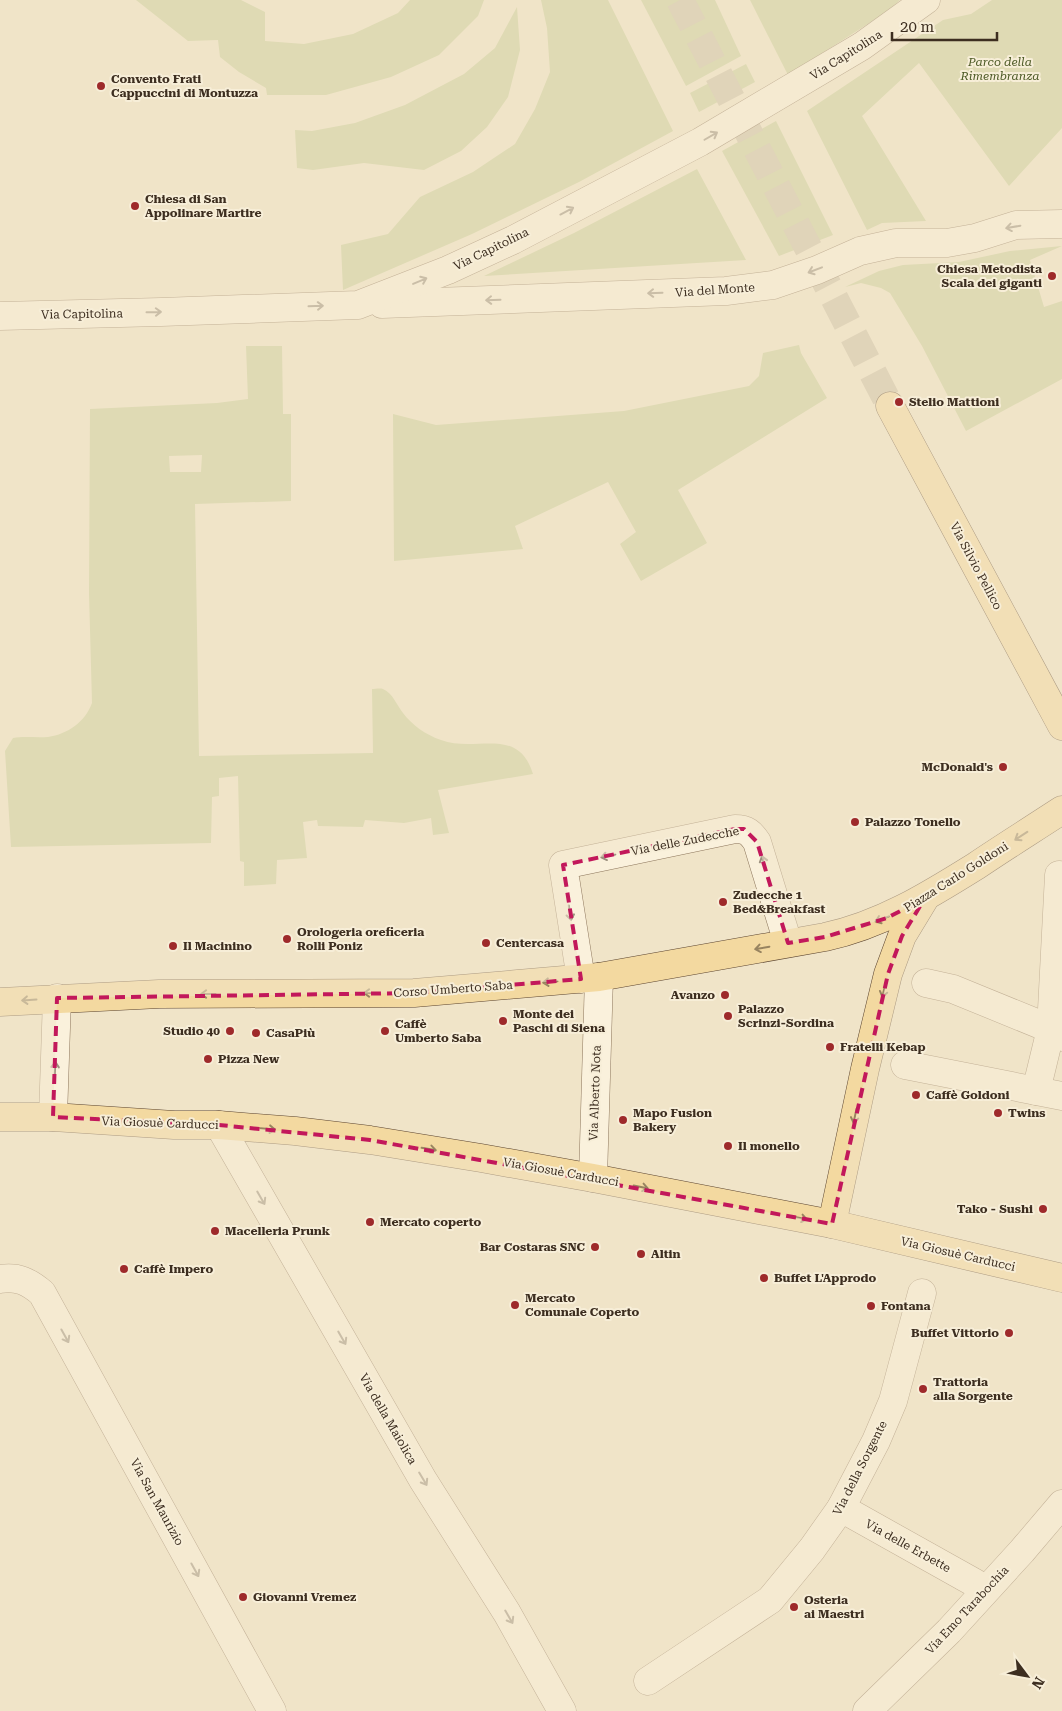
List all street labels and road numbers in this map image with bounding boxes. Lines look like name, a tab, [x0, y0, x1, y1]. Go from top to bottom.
street label: Via Capitolina	[808, 27, 885, 83]
street label: Via Capitolina	[451, 225, 531, 273]
street label: Via del Monte	[675, 280, 756, 300]
street label: Via Capitolina	[41, 306, 124, 322]
street label: Via Silvio Pellico	[947, 520, 1005, 612]
street label: Via delle Zudecche	[630, 824, 741, 858]
street label: Piazza Carlo Goldoni	[901, 839, 1011, 915]
street label: Corso Umberto Saba	[393, 978, 514, 1000]
street label: Via Alberto Nota	[586, 1044, 604, 1141]
street label: Via Giosuè Carducci	[101, 1114, 219, 1132]
street label: Via Giosuè Carducci	[502, 1155, 620, 1189]
street label: Via Giosuè Carducci	[899, 1234, 1017, 1274]
street label: Via della Maiolica	[356, 1371, 420, 1467]
street label: Via della Sorgente	[830, 1418, 890, 1518]
street label: Via San Maurizio	[127, 1456, 187, 1548]
street label: Via delle Erbette	[863, 1517, 953, 1575]
street label: Via Emo Tarabochia	[922, 1563, 1012, 1657]

